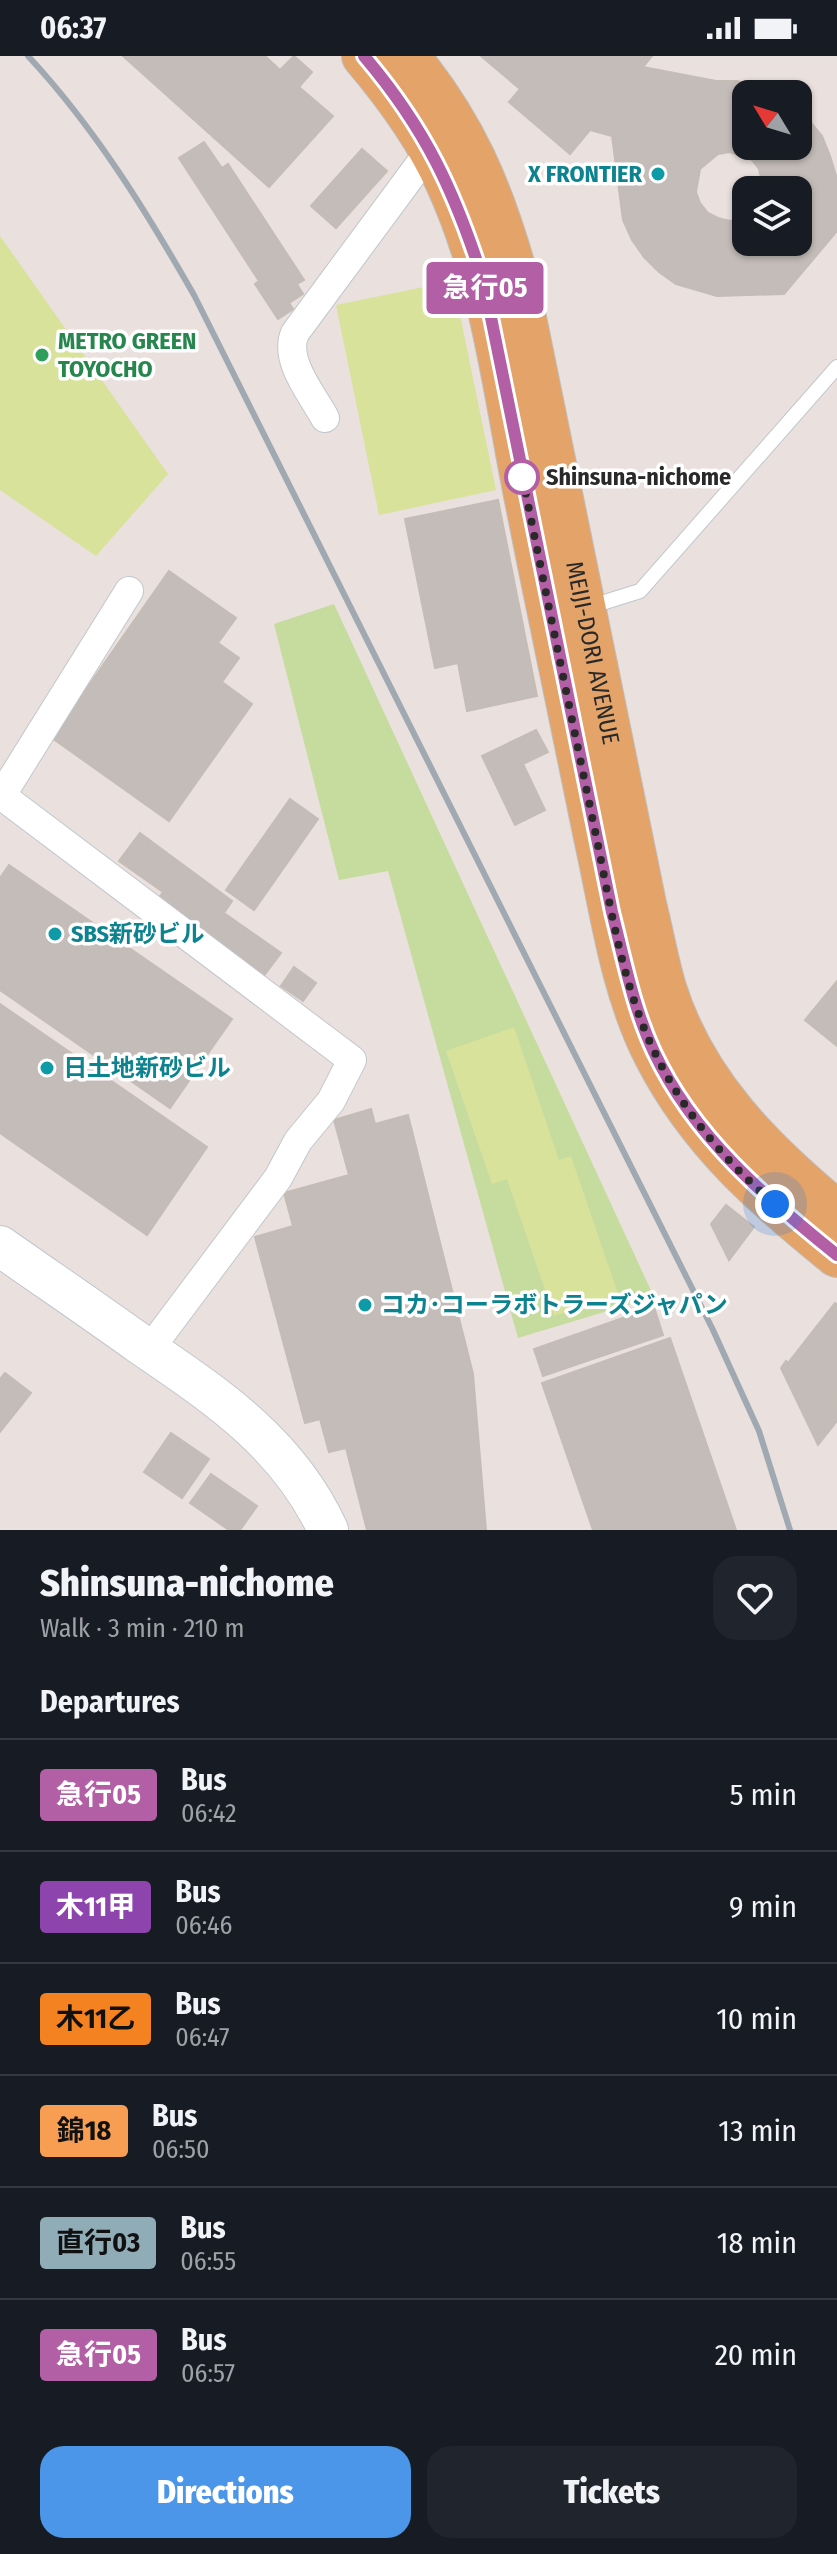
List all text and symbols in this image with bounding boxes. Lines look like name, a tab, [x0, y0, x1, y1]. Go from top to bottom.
text: 06:37	[40, 10, 106, 46]
north arrow	[732, 80, 812, 160]
map controls	[732, 80, 812, 256]
place label: X FRONTIER	[527, 160, 642, 188]
marker: X FRONTIER	[649, 165, 667, 183]
button: layers	[732, 176, 812, 256]
line badge: 急行05	[429, 262, 541, 314]
text: 急行05	[442, 271, 528, 304]
place label: METRO GREEN TOYOCHO	[58, 327, 196, 383]
marker: METRO GREEN TOYOCHO	[33, 346, 51, 364]
marker: Shinsuna-nichome	[505, 460, 539, 494]
place label: Shinsuna-nichome	[546, 463, 731, 491]
street label: MEIJI-DORI AVENUE	[560, 559, 625, 747]
place label: SBS新砂ビル	[71, 920, 205, 948]
marker: SBS新砂ビル	[46, 925, 64, 943]
place label: 日土地新砂ビル	[63, 1054, 231, 1082]
marker: 日土地新砂ビル	[38, 1059, 56, 1077]
your location	[755, 1184, 795, 1224]
place label: コカ･コーラボトラーズジャパン	[381, 1291, 728, 1319]
marker: コカ･コーラボトラーズジャパン	[356, 1296, 374, 1314]
button: heart	[713, 1556, 797, 1640]
text: Shinsuna-nichome	[40, 1560, 334, 1606]
text: Walk · 3 min · 210 m	[40, 1613, 244, 1644]
text: Departures	[40, 1684, 180, 1720]
text: Bus	[181, 1762, 227, 1798]
text: 5 min	[730, 1777, 797, 1813]
text: 急行05	[56, 1778, 141, 1811]
text: 06:42	[181, 1798, 237, 1829]
text: Bus	[175, 1874, 221, 1910]
text: 9 min	[729, 1889, 797, 1925]
text: 木11甲	[56, 1890, 135, 1923]
text: 06:46	[175, 1910, 233, 1941]
text: Bus	[175, 1986, 221, 2022]
text: 10 min	[716, 2001, 797, 2037]
text: 木11乙	[56, 2002, 135, 2035]
text: 06:47	[175, 2022, 230, 2053]
text: Bus	[152, 2098, 197, 2134]
text: 13 min	[718, 2113, 797, 2149]
text: 錦18	[57, 2114, 111, 2147]
text: 06:50	[152, 2134, 210, 2165]
text: Bus	[180, 2210, 226, 2246]
text: 18 min	[717, 2225, 797, 2261]
text: 直行03	[56, 2226, 140, 2259]
text: 06:55	[180, 2246, 236, 2277]
text: Bus	[181, 2322, 227, 2358]
text: 20 min	[715, 2337, 797, 2373]
text: 急行05	[56, 2338, 141, 2371]
text: 06:57	[181, 2358, 235, 2389]
button: Directions	[40, 2446, 411, 2538]
button: Tickets	[427, 2446, 797, 2538]

